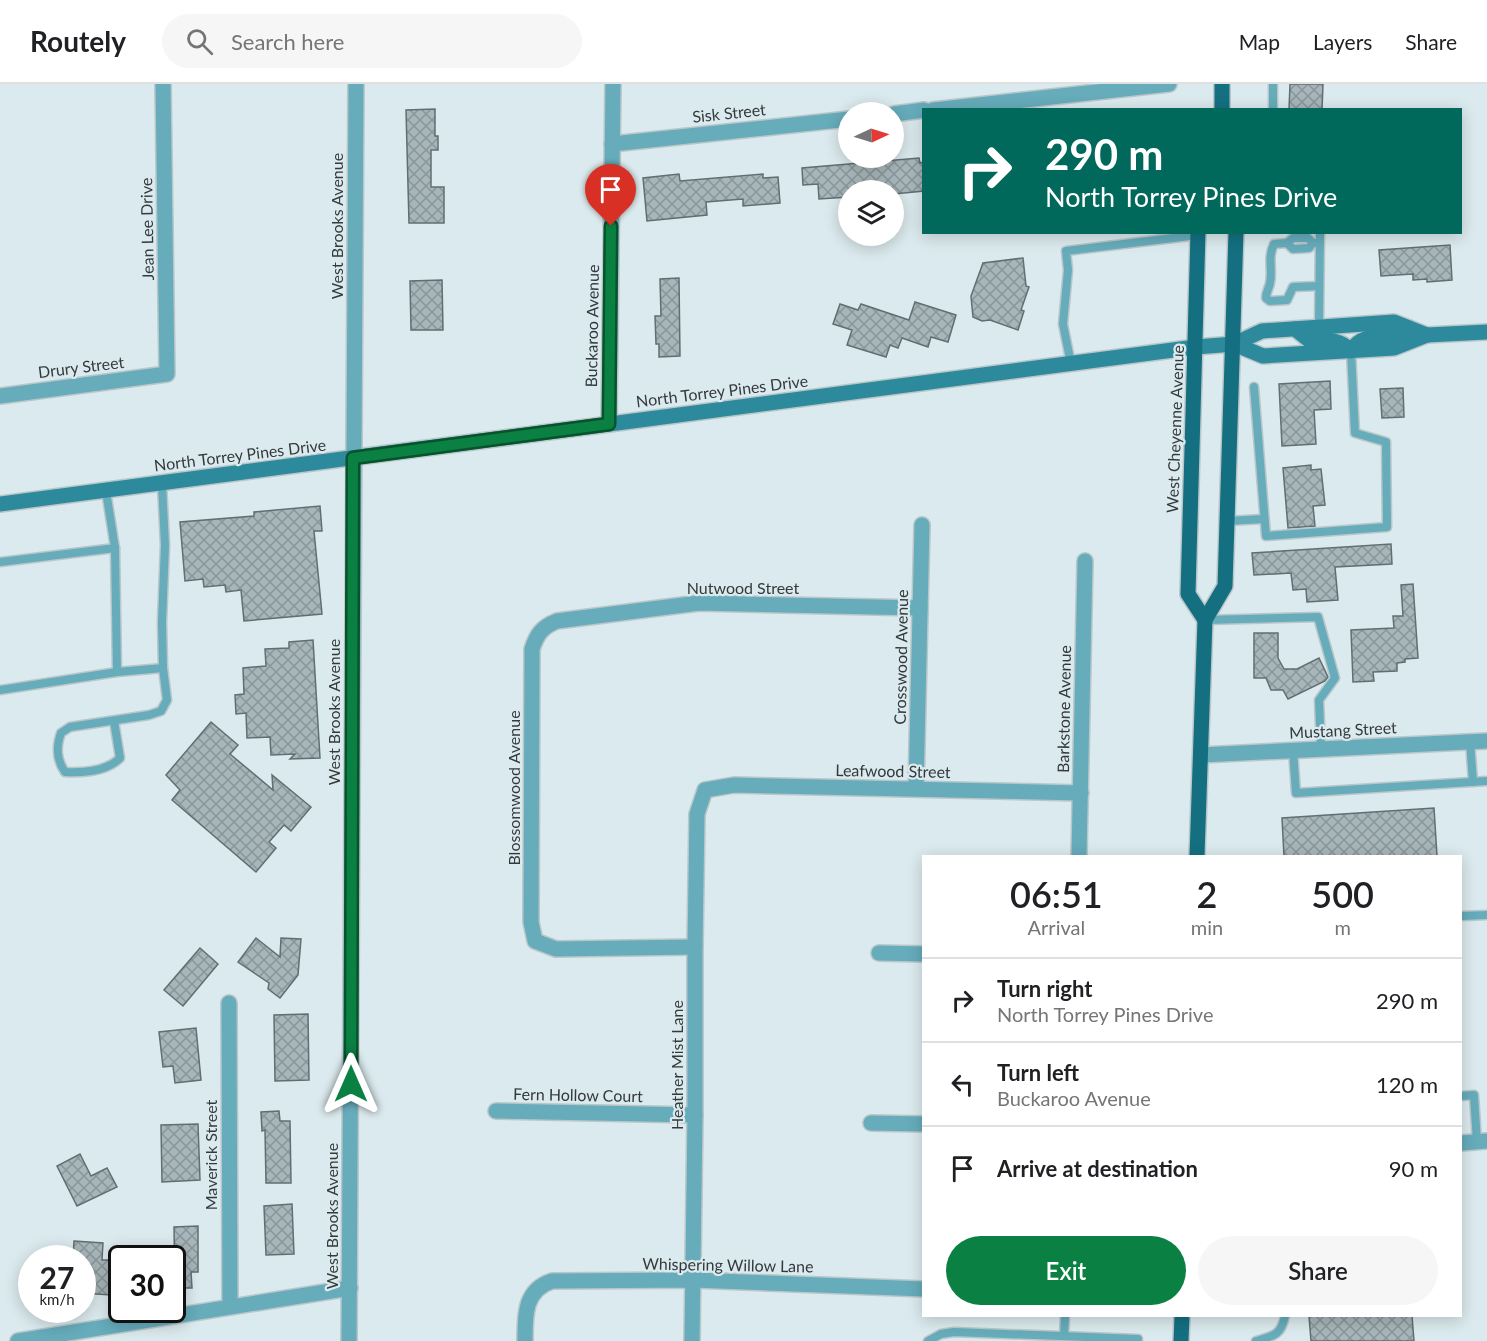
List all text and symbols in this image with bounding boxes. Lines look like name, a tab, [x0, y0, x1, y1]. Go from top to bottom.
search box	[162, 14, 582, 68]
text: Routely	[30, 24, 126, 58]
icon: search	[183, 25, 216, 58]
text: Search here	[231, 28, 344, 55]
text: Map	[1239, 29, 1280, 54]
text: Layers	[1313, 29, 1372, 54]
text: Share	[1405, 29, 1457, 54]
street label: Sisk Street	[691, 99, 767, 126]
north arrow	[838, 102, 904, 168]
map controls	[838, 102, 904, 246]
text: 290 m	[1045, 129, 1163, 179]
icon: right	[946, 132, 1024, 210]
street label: West Brooks Avenue	[327, 153, 346, 299]
pin	[585, 164, 636, 226]
icon: arrive	[594, 173, 627, 206]
street label: Jean Lee Drive	[136, 178, 157, 281]
button: layers	[838, 180, 904, 246]
text: North Torrey Pines Drive	[1045, 180, 1337, 213]
street label: Buckaroo Avenue	[581, 264, 602, 388]
street label: West Cheyenne Avenue	[1162, 345, 1187, 513]
street label: Drury Street	[37, 352, 125, 381]
street label: North Torrey Pines Drive	[635, 371, 809, 410]
street label: North Torrey Pines Drive	[153, 435, 327, 474]
street label: Nutwood Street	[687, 578, 800, 597]
street label: Crosswood Avenue	[890, 589, 911, 725]
street label: West Brooks Avenue	[324, 639, 343, 785]
street label: Barkstone Avenue	[1053, 645, 1074, 773]
street label: Blossomwood Avenue	[504, 710, 523, 866]
street label: Mustang Street	[1289, 717, 1398, 742]
street label: Leafwood Street	[835, 760, 951, 781]
text: 06:51	[1010, 872, 1103, 916]
text: 2	[1197, 872, 1217, 916]
text: 500	[1311, 872, 1374, 916]
text: Arrival	[1028, 915, 1085, 939]
text: min	[1191, 915, 1223, 939]
text: m	[1334, 915, 1351, 939]
text: Turn right	[997, 975, 1092, 1002]
icon: right	[946, 984, 979, 1017]
text: 290 m	[1376, 987, 1438, 1014]
street label: Heather Mist Lane	[667, 1000, 686, 1130]
text: North Torrey Pines Drive	[997, 1002, 1213, 1026]
position arrow	[319, 1052, 383, 1116]
text: Turn left	[997, 1059, 1079, 1086]
icon: left	[946, 1068, 979, 1101]
text: 120 m	[1376, 1071, 1438, 1098]
street label: Fern Hollow Court	[513, 1084, 643, 1105]
text: Buckaroo Avenue	[997, 1086, 1151, 1110]
street label: Maverick Street	[201, 1099, 220, 1210]
street label: West Brooks Avenue	[322, 1143, 341, 1289]
icon: arrive	[946, 1152, 979, 1185]
text: Arrive at destination	[997, 1155, 1198, 1182]
text: 90 m	[1389, 1155, 1438, 1182]
button: Exit	[946, 1236, 1186, 1305]
button: Share	[1198, 1236, 1438, 1305]
speed limit sign: 30	[108, 1245, 186, 1323]
street label: Whispering Willow Lane	[642, 1254, 814, 1275]
text: 27	[40, 1259, 74, 1295]
text: km/h	[39, 1290, 75, 1308]

